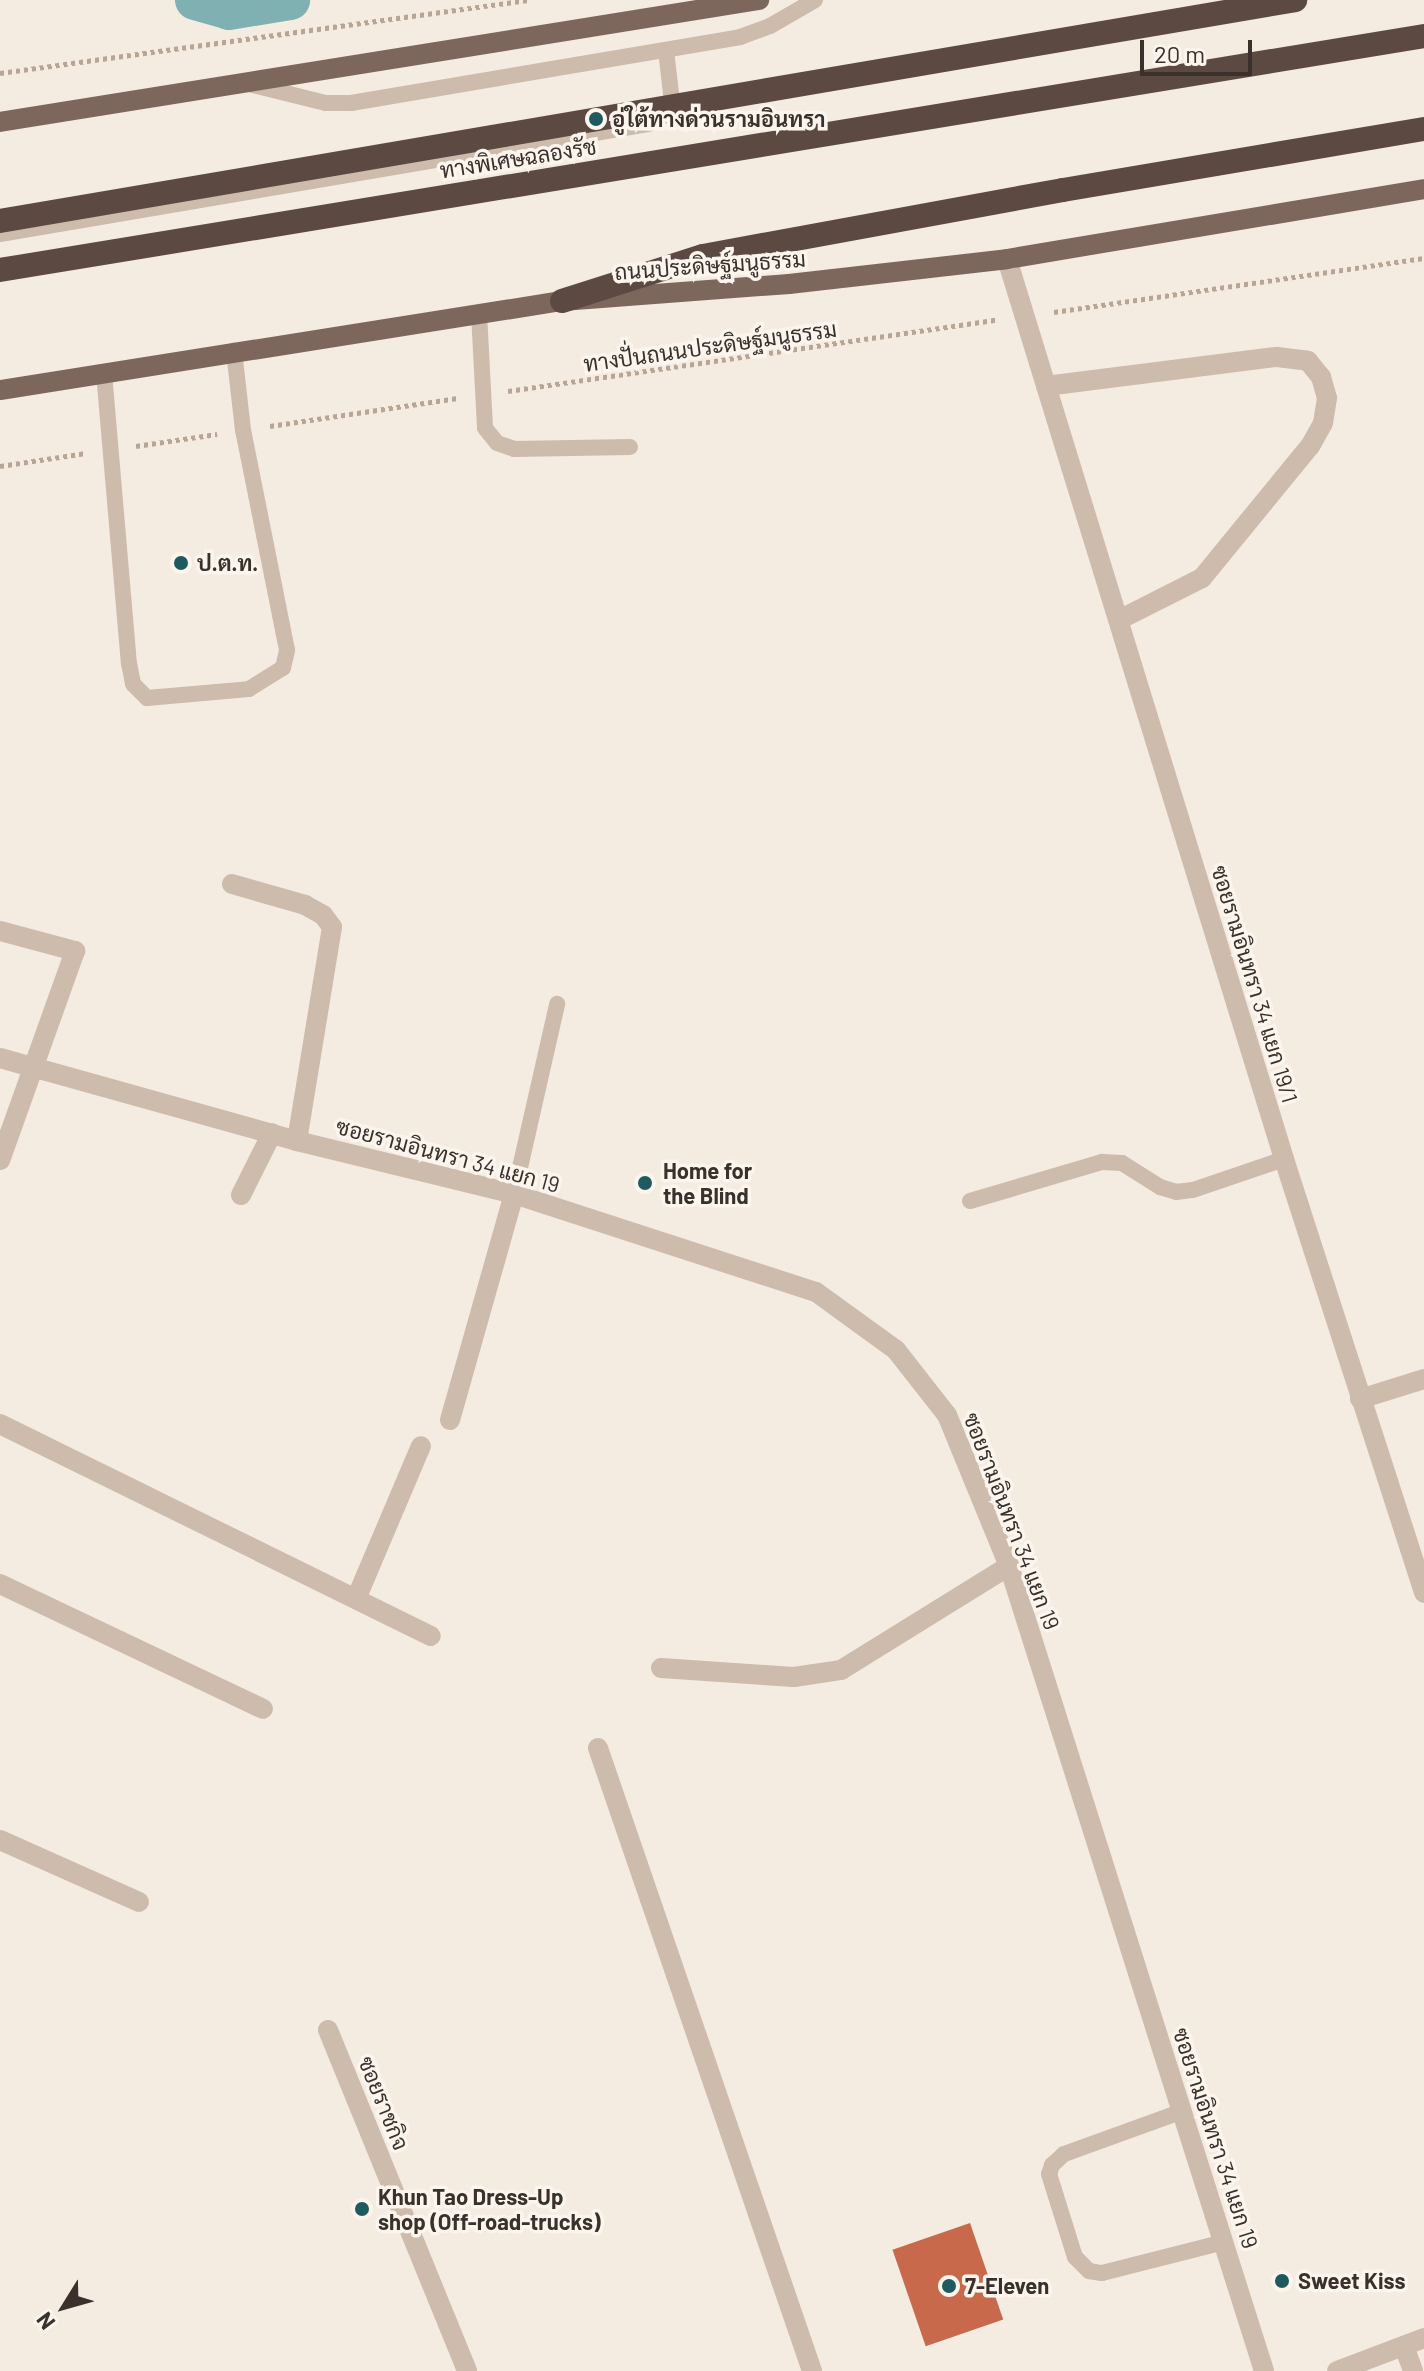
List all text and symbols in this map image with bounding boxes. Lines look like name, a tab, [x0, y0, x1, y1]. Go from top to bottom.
scale bar	[1144, 24, 1256, 74]
text: 20 m	[1154, 39, 1205, 68]
place label: อู่ใต้ทางด่วนรามอินทรา	[612, 106, 825, 132]
marker: อู่ใต้ทางด่วนรามอินทรา	[587, 110, 605, 128]
street label: ทางพิเศษฉลองรัช	[438, 133, 598, 183]
street label: ถนนประดิษฐ์มนูธรรม	[613, 245, 807, 285]
street label: ทางปั่นถนนประดิษฐ์มนูธรรม	[582, 315, 838, 377]
place label: ป.ต.ท.	[197, 550, 258, 576]
marker: ป.ต.ท.	[172, 554, 190, 572]
street label: ซอยรามอินทรา 34 แยก 19/1	[1206, 862, 1304, 1106]
street label: ซอยรามอินทรา 34 แยก 19	[333, 1112, 563, 1198]
place label: Home for the Blind	[663, 1157, 752, 1208]
marker: Home for the Blind	[634, 1172, 656, 1194]
street label: ซอยรามอินทรา 34 แยก 19	[958, 1409, 1066, 1633]
street label: ซอยรามอินทรา 34 แยก 19	[1168, 2024, 1264, 2252]
street label: ซอยราชกิจ	[353, 2052, 415, 2154]
place label: Khun Tao Dress-Up shop (Off-road-trucks)	[378, 2183, 601, 2234]
marker: Khun Tao Dress-Up shop (Off-road-trucks)	[353, 2200, 371, 2218]
north arrow	[24, 2267, 104, 2347]
place label: Sweet Kiss	[1298, 2268, 1405, 2294]
marker: Sweet Kiss	[1273, 2272, 1291, 2290]
place label: 7-Eleven	[965, 2273, 1049, 2299]
marker: 7-Eleven	[940, 2277, 958, 2295]
text: N	[30, 2308, 60, 2335]

